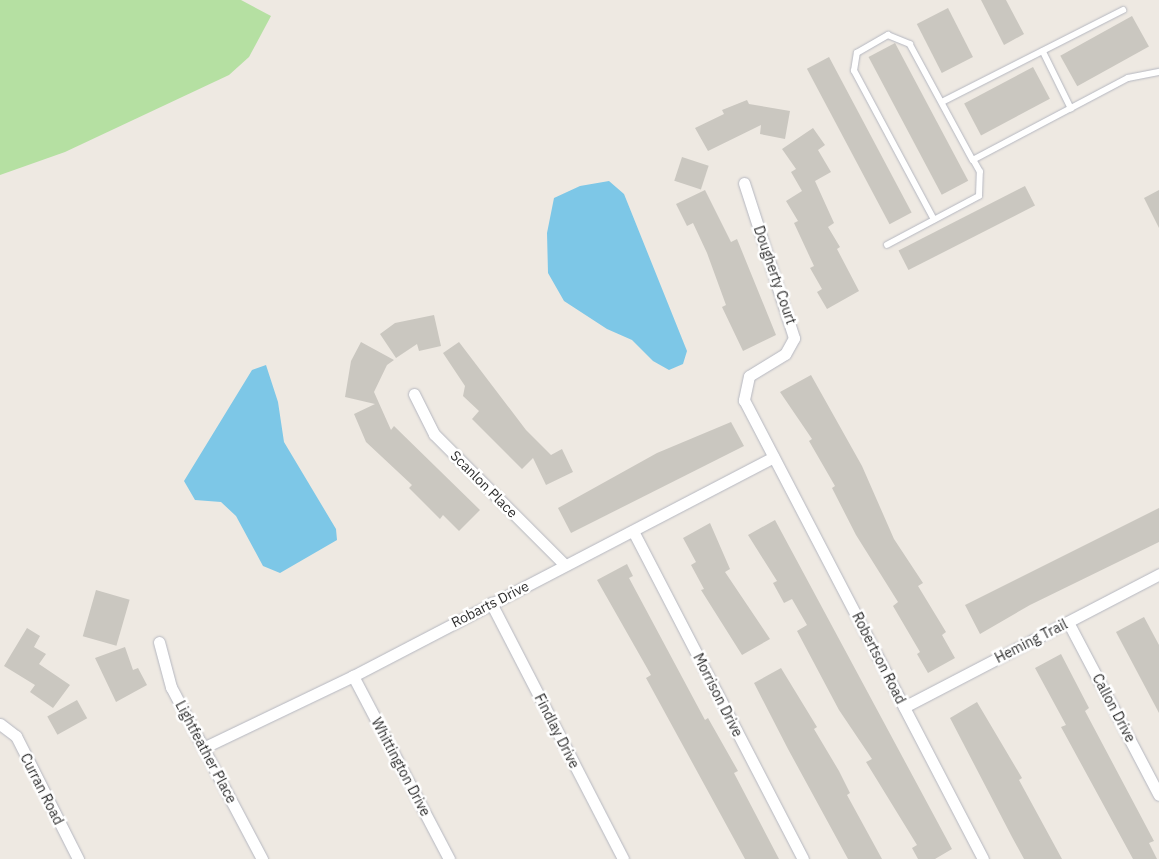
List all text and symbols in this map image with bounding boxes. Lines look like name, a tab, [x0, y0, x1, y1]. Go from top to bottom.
street label: Dougherty Court	[750, 223, 800, 327]
street label: Scanlon Place	[447, 447, 521, 521]
street label: Robarts Drive	[448, 577, 532, 631]
street label: Robertson Road	[849, 609, 909, 707]
street label: Heming Trail	[992, 616, 1070, 666]
street label: Morrison Drive	[690, 650, 746, 740]
street label: Callon Drive	[1089, 671, 1139, 745]
street label: Findlay Drive	[531, 691, 583, 771]
street label: Lightfeather Place	[172, 698, 240, 806]
street label: Whittington Drive	[368, 715, 434, 819]
street label: Curran Road	[17, 751, 67, 827]

